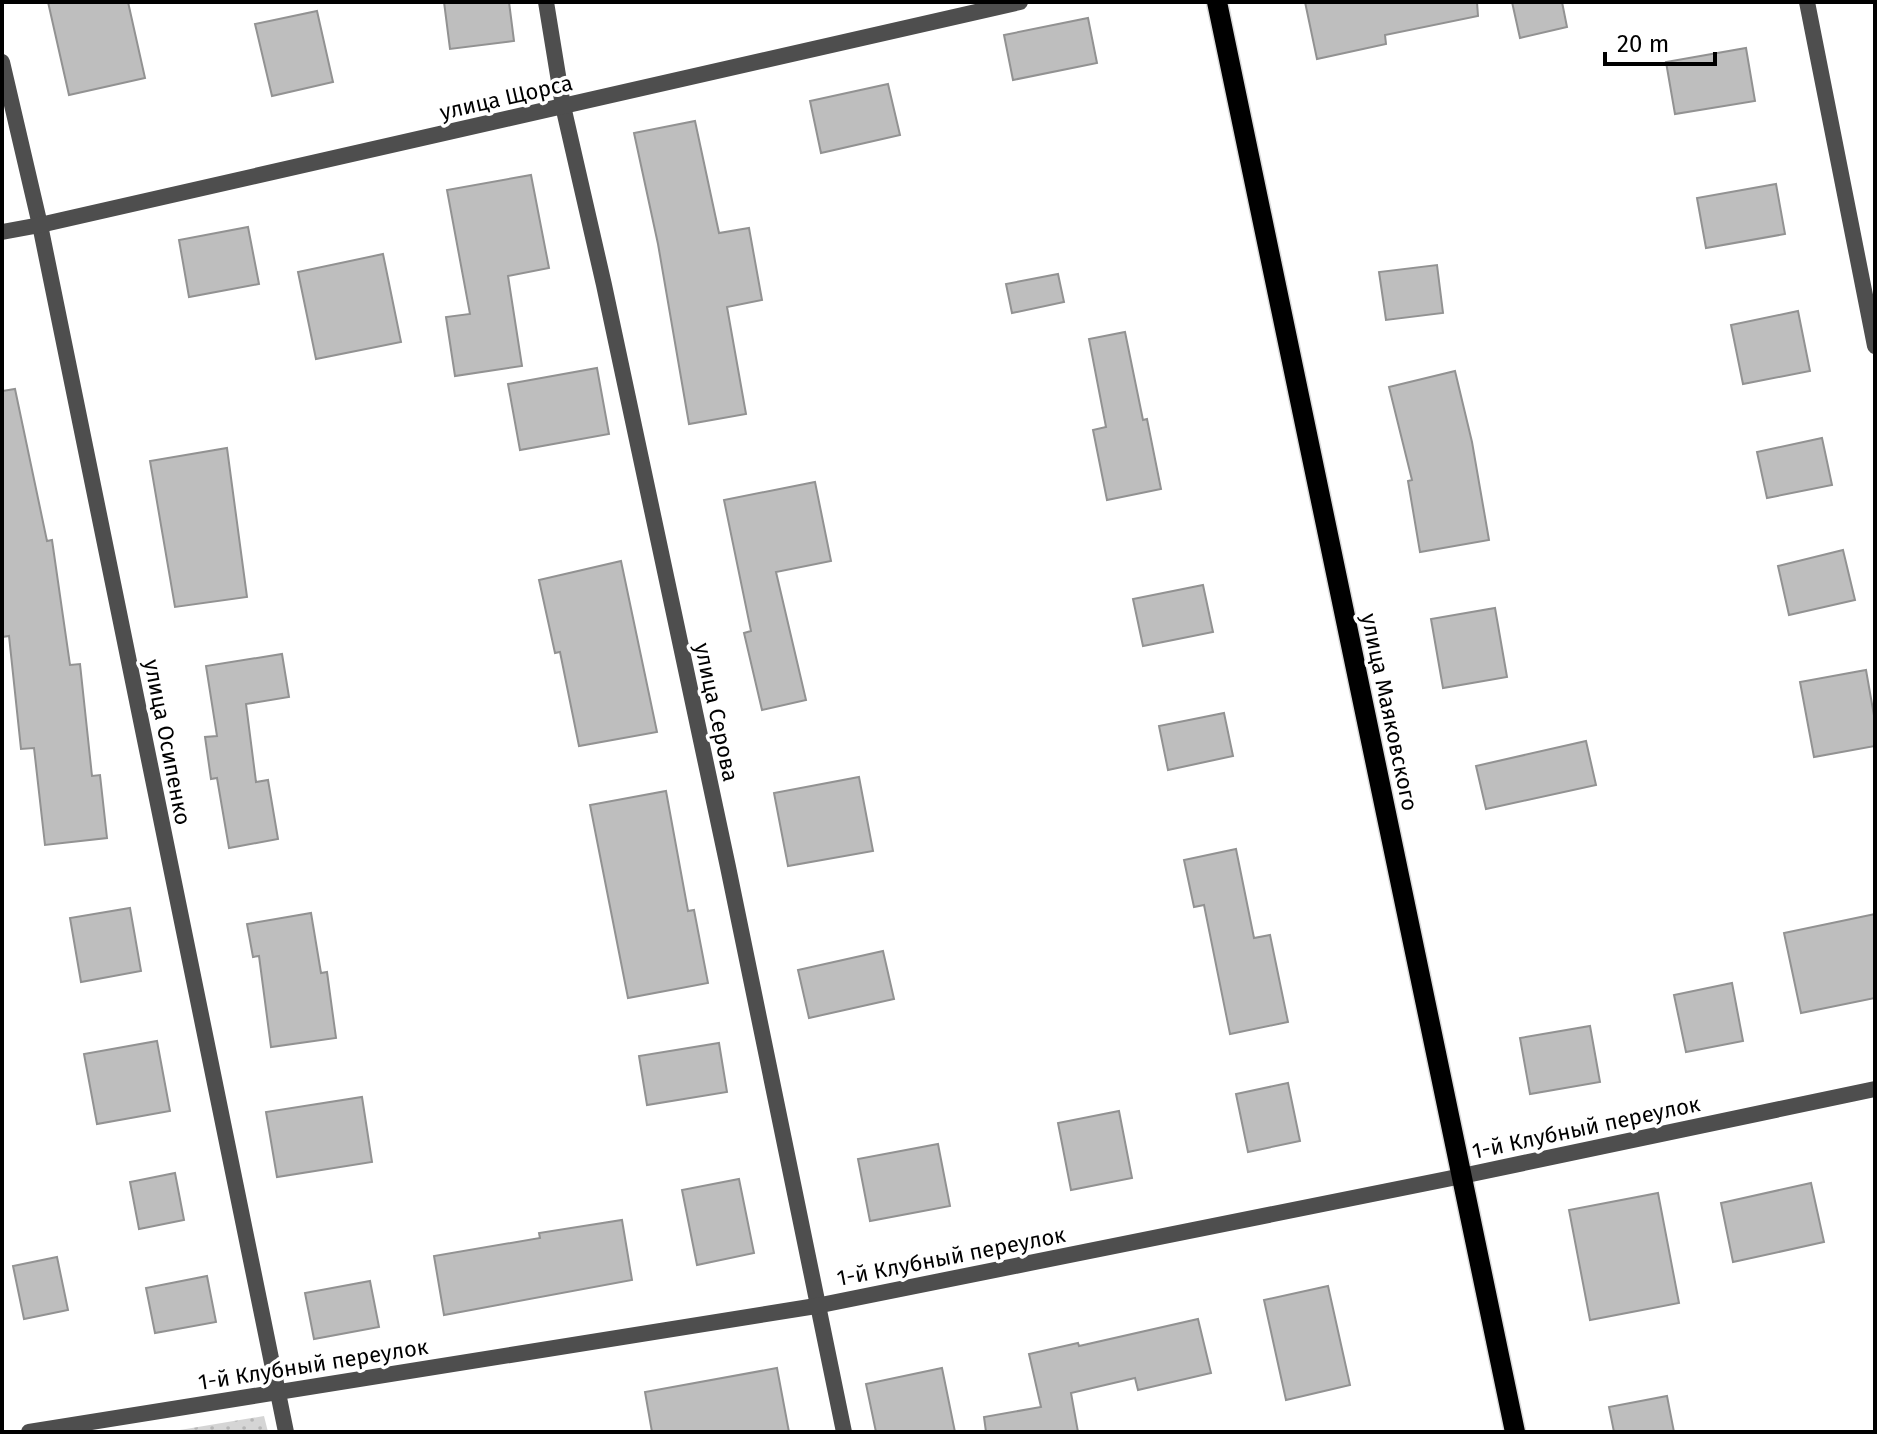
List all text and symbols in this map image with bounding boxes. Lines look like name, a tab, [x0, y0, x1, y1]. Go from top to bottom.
scale bar	[1605, 16, 1715, 66]
text: 20 m	[1617, 30, 1669, 58]
street label: улица Щорса	[437, 69, 575, 126]
street label: улица Маяковского	[1355, 611, 1424, 813]
street label: улица Серова	[689, 640, 744, 784]
street label: улица Осипенко	[138, 657, 197, 827]
street label: 1-й Клубный переулок	[1470, 1090, 1703, 1165]
street label: 1-й Клубный переулок	[834, 1221, 1068, 1292]
street label: 1-й Клубный переулок	[196, 1333, 430, 1396]

